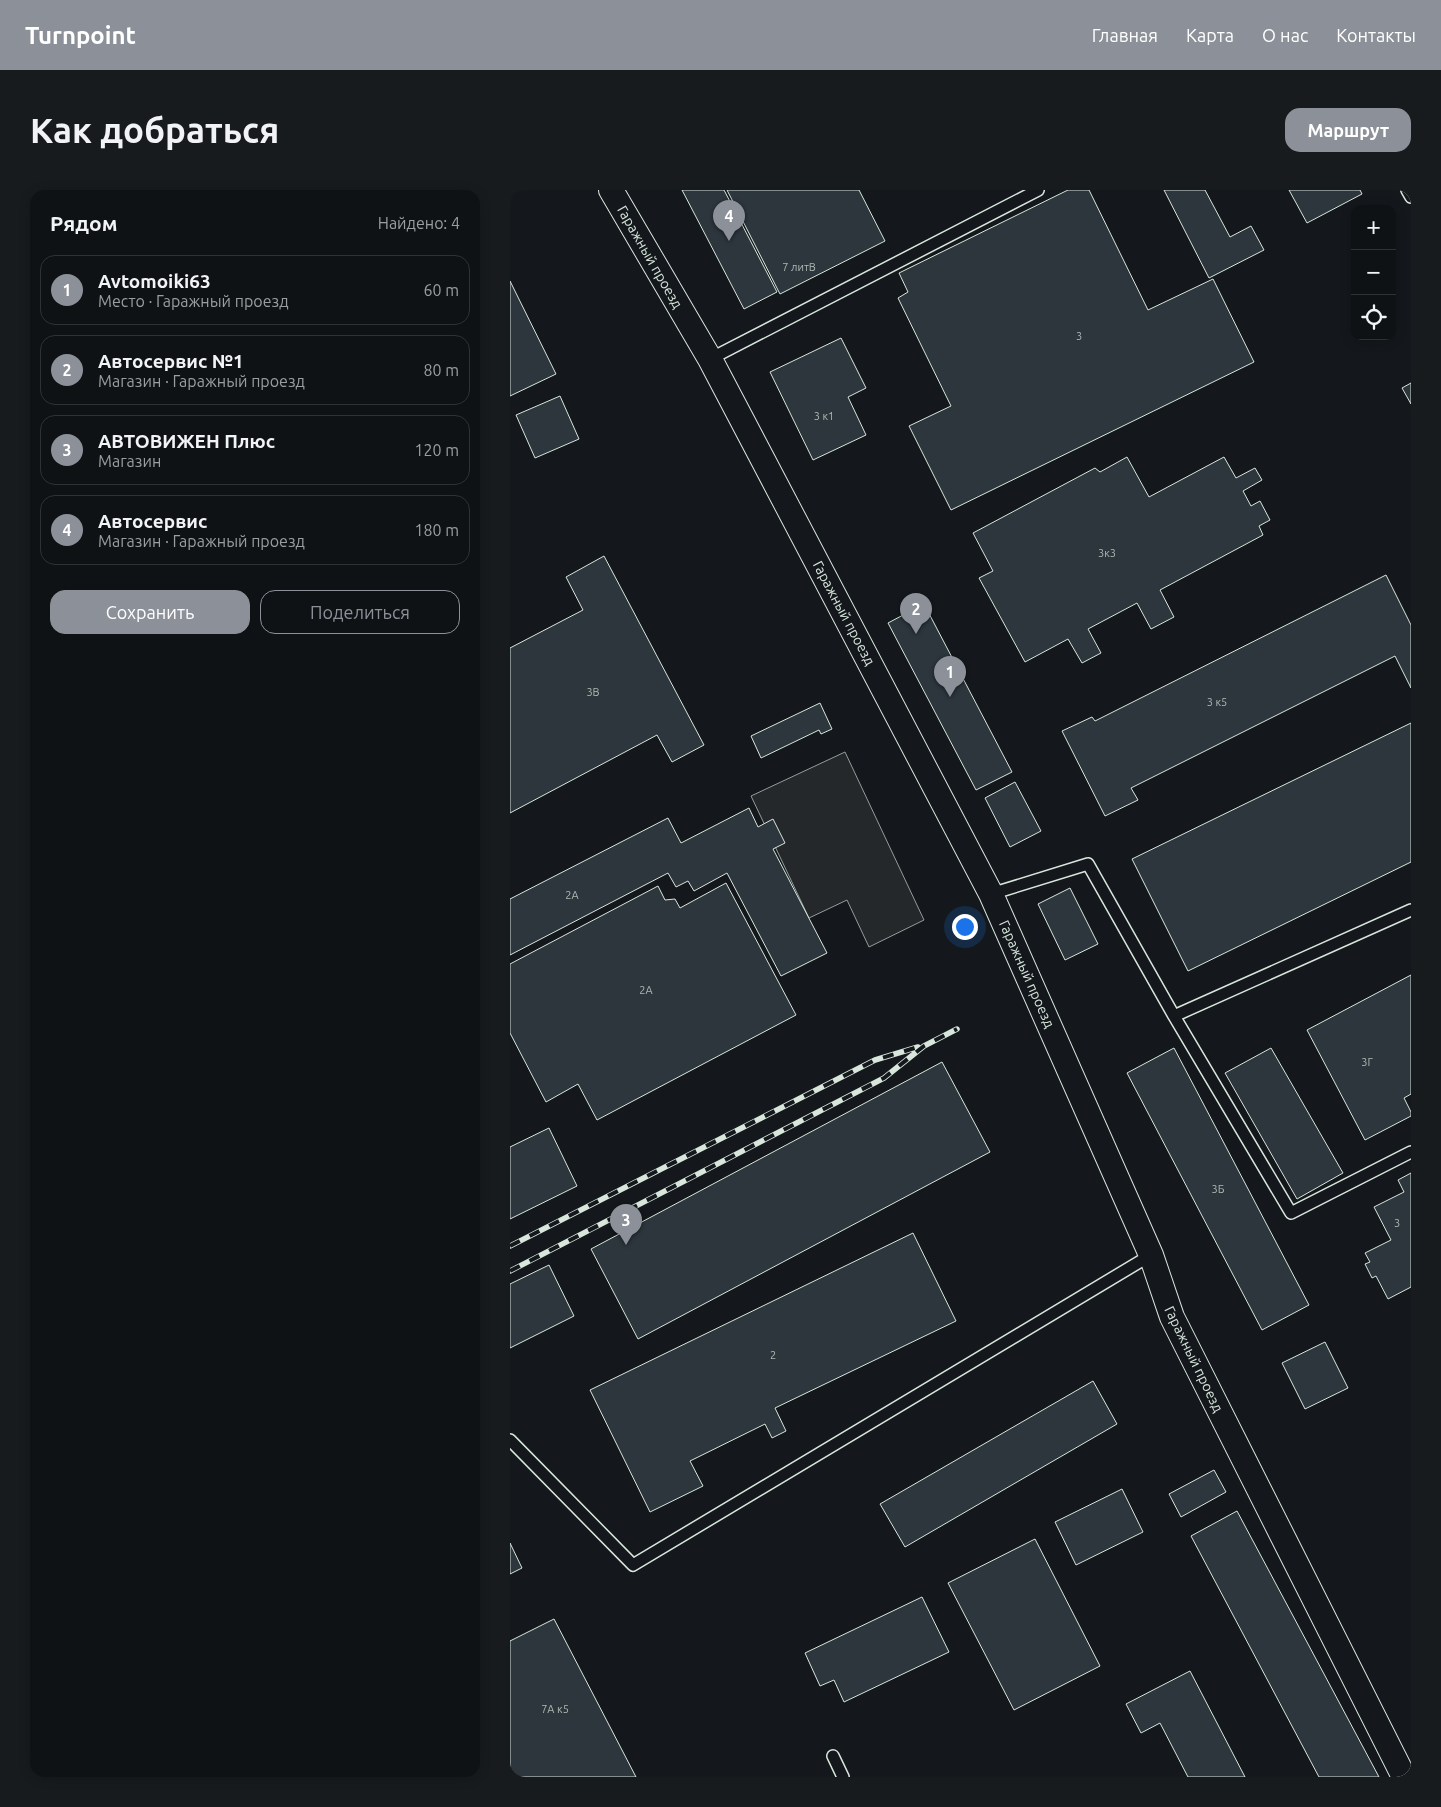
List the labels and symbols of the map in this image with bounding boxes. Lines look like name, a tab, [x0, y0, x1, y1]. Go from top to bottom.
pin: 4	[713, 200, 745, 241]
street label: Гаражный проезд	[614, 203, 686, 311]
house number: 7 литВ	[782, 261, 816, 273]
house number: 3	[1076, 330, 1082, 342]
house number: 3 к1	[814, 410, 834, 422]
house number: 3к3	[1098, 547, 1116, 559]
street label: Гаражный проезд	[810, 558, 878, 668]
pin: 2	[900, 593, 932, 634]
pin: 1	[934, 656, 966, 697]
house number: 3В	[586, 686, 600, 698]
house number: 3 к5	[1207, 696, 1227, 708]
house number: 2А	[565, 889, 580, 901]
your location	[952, 914, 978, 940]
street label: Гаражный проезд	[996, 918, 1058, 1030]
house number: 2А	[639, 984, 654, 996]
house number: 3Г	[1361, 1056, 1373, 1068]
house number: 3Б	[1212, 1183, 1225, 1195]
pin: 3	[610, 1204, 642, 1245]
house number: 3	[1394, 1217, 1400, 1229]
street label: Гаражный проезд	[1161, 1303, 1227, 1415]
house number: 2	[770, 1349, 776, 1361]
house number: 7А к5	[541, 1703, 569, 1715]

